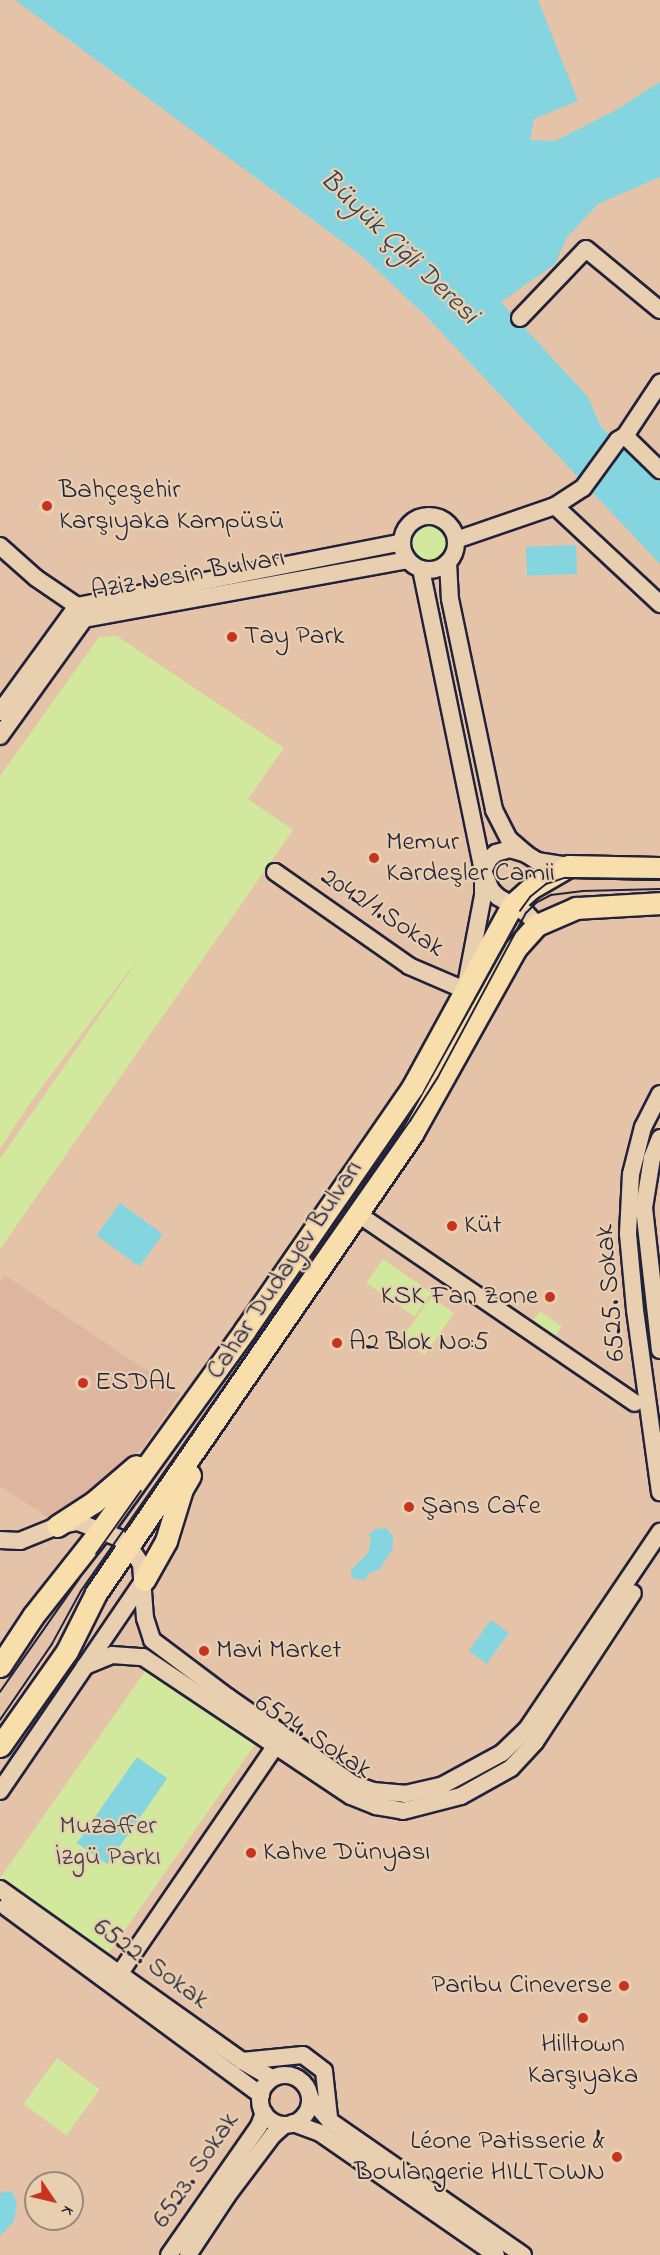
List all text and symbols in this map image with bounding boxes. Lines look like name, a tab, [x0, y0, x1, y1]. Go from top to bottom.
water label: Büyük Çiğli Deresi	[312, 164, 484, 332]
place label: Bahçeşehir Karşıyaka Kampüsü	[59, 474, 284, 537]
marker: Bahçeşehir Karşıyaka Kampüsü	[40, 499, 54, 513]
street label: Aziz Nesin Bulvarı	[89, 542, 287, 608]
place label: Tay Park	[244, 621, 345, 653]
marker: Tay Park	[225, 630, 239, 644]
place label: Memur Kardeşler Camii	[386, 826, 555, 889]
marker: Memur Kardeşler Camii	[367, 851, 381, 865]
street label: 2042/1.Sokak	[314, 861, 450, 965]
street label: Cahar Dudayev Bulvarı	[200, 1154, 370, 1386]
place label: Küt	[464, 1210, 502, 1242]
marker: Küt	[445, 1219, 459, 1233]
street label: 6525. Sokak	[589, 1223, 633, 1363]
place label: KSK Fan Zone	[381, 1281, 538, 1313]
marker: KSK Fan Zone	[543, 1290, 557, 1304]
place label: A2 Blok No:5	[349, 1327, 489, 1359]
marker: A2 Blok No:5	[330, 1336, 344, 1350]
place label: ESDAL	[95, 1367, 175, 1399]
marker: ESDAL	[76, 1376, 90, 1390]
place label: Şans Cafe	[421, 1491, 541, 1523]
marker: Şans Cafe	[402, 1500, 416, 1514]
place label: Mavi Market	[216, 1635, 341, 1667]
marker: Mavi Market	[197, 1644, 211, 1658]
street label: 6524. Sokak	[248, 1687, 378, 1787]
park label: Muzaffer İzgü Parkı	[55, 1810, 161, 1873]
place label: Kahve Dünyası	[263, 1837, 430, 1869]
marker: Kahve Dünyası	[244, 1846, 258, 1860]
street label: 6522. Sokak	[87, 1911, 215, 2017]
place label: Paribu Cineverse	[431, 1970, 612, 2002]
marker: Paribu Cineverse	[617, 1979, 631, 1993]
marker: Hilltown Karşıyaka	[576, 2011, 590, 2025]
place label: Hilltown Karşıyaka	[528, 2028, 638, 2091]
street label: 6523. Sokak	[145, 2106, 247, 2234]
place label: Léone Patisserie & Boulangerie HILLTOWN	[354, 2125, 605, 2188]
marker: Léone Patisserie & Boulangerie HILLTOWN	[610, 2150, 624, 2164]
north arrow	[24, 2171, 84, 2231]
text: K	[55, 2200, 79, 2220]

